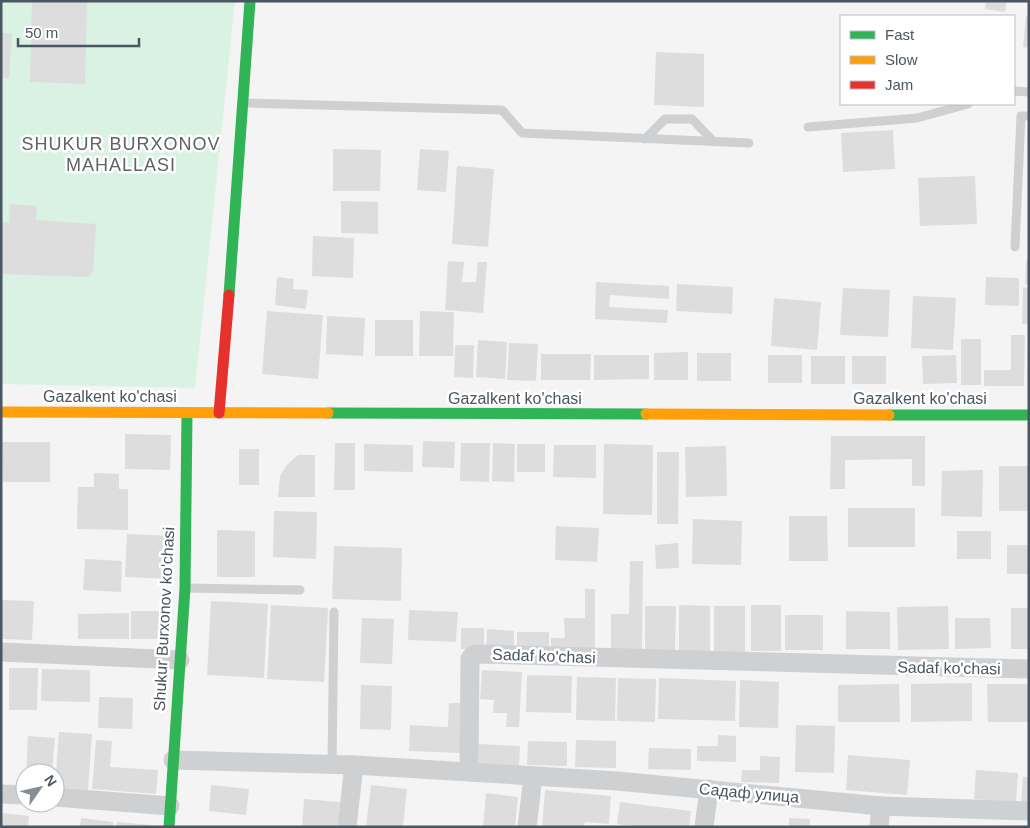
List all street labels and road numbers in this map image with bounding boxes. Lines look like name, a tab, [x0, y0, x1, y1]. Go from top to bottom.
street label: Gazalkent ko'chasi	[43, 388, 177, 405]
street label: Gazalkent ko'chasi	[448, 390, 582, 407]
street label: Gazalkent ko'chasi	[853, 390, 987, 407]
street label: Shukur Burxonov ko'chasi	[151, 526, 177, 712]
street label: Sadaf ko'chasi	[492, 646, 596, 666]
street label: Sadaf ko'chasi	[897, 659, 1001, 677]
street label: Садаф улица	[698, 780, 800, 806]

